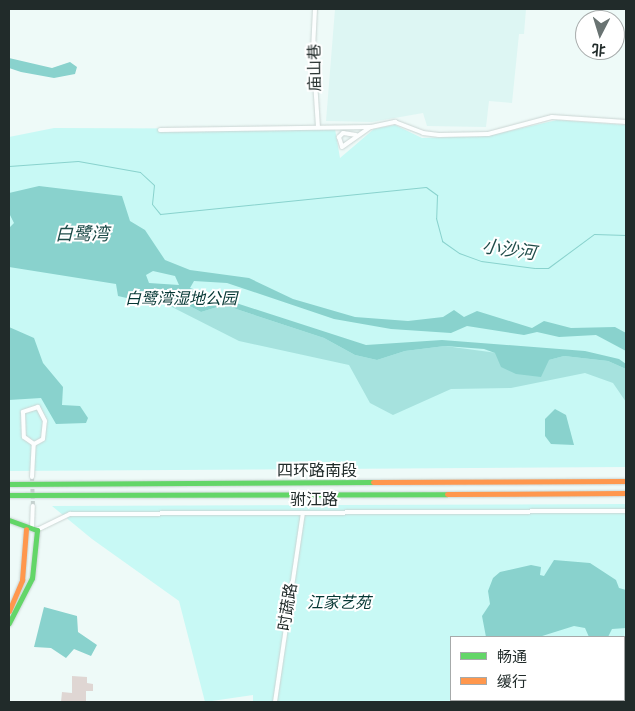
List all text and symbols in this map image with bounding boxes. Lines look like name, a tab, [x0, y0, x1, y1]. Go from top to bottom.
north arrow	[575, 10, 625, 60]
text: 北	[591, 40, 606, 59]
street label: 庙山巷	[305, 44, 325, 92]
water label: 白鹭湾	[55, 223, 109, 245]
water label: 小沙河	[481, 236, 537, 264]
park label: 白鹭湾湿地公园	[125, 289, 237, 309]
street label: 四环路南段	[277, 461, 357, 481]
street label: 驸江路	[290, 490, 338, 510]
street label: 时蔬路	[275, 582, 301, 632]
park label: 江家艺苑	[307, 593, 371, 613]
legend	[450, 636, 625, 701]
text: 畅通	[497, 648, 527, 666]
text: 缓行	[497, 673, 527, 691]

